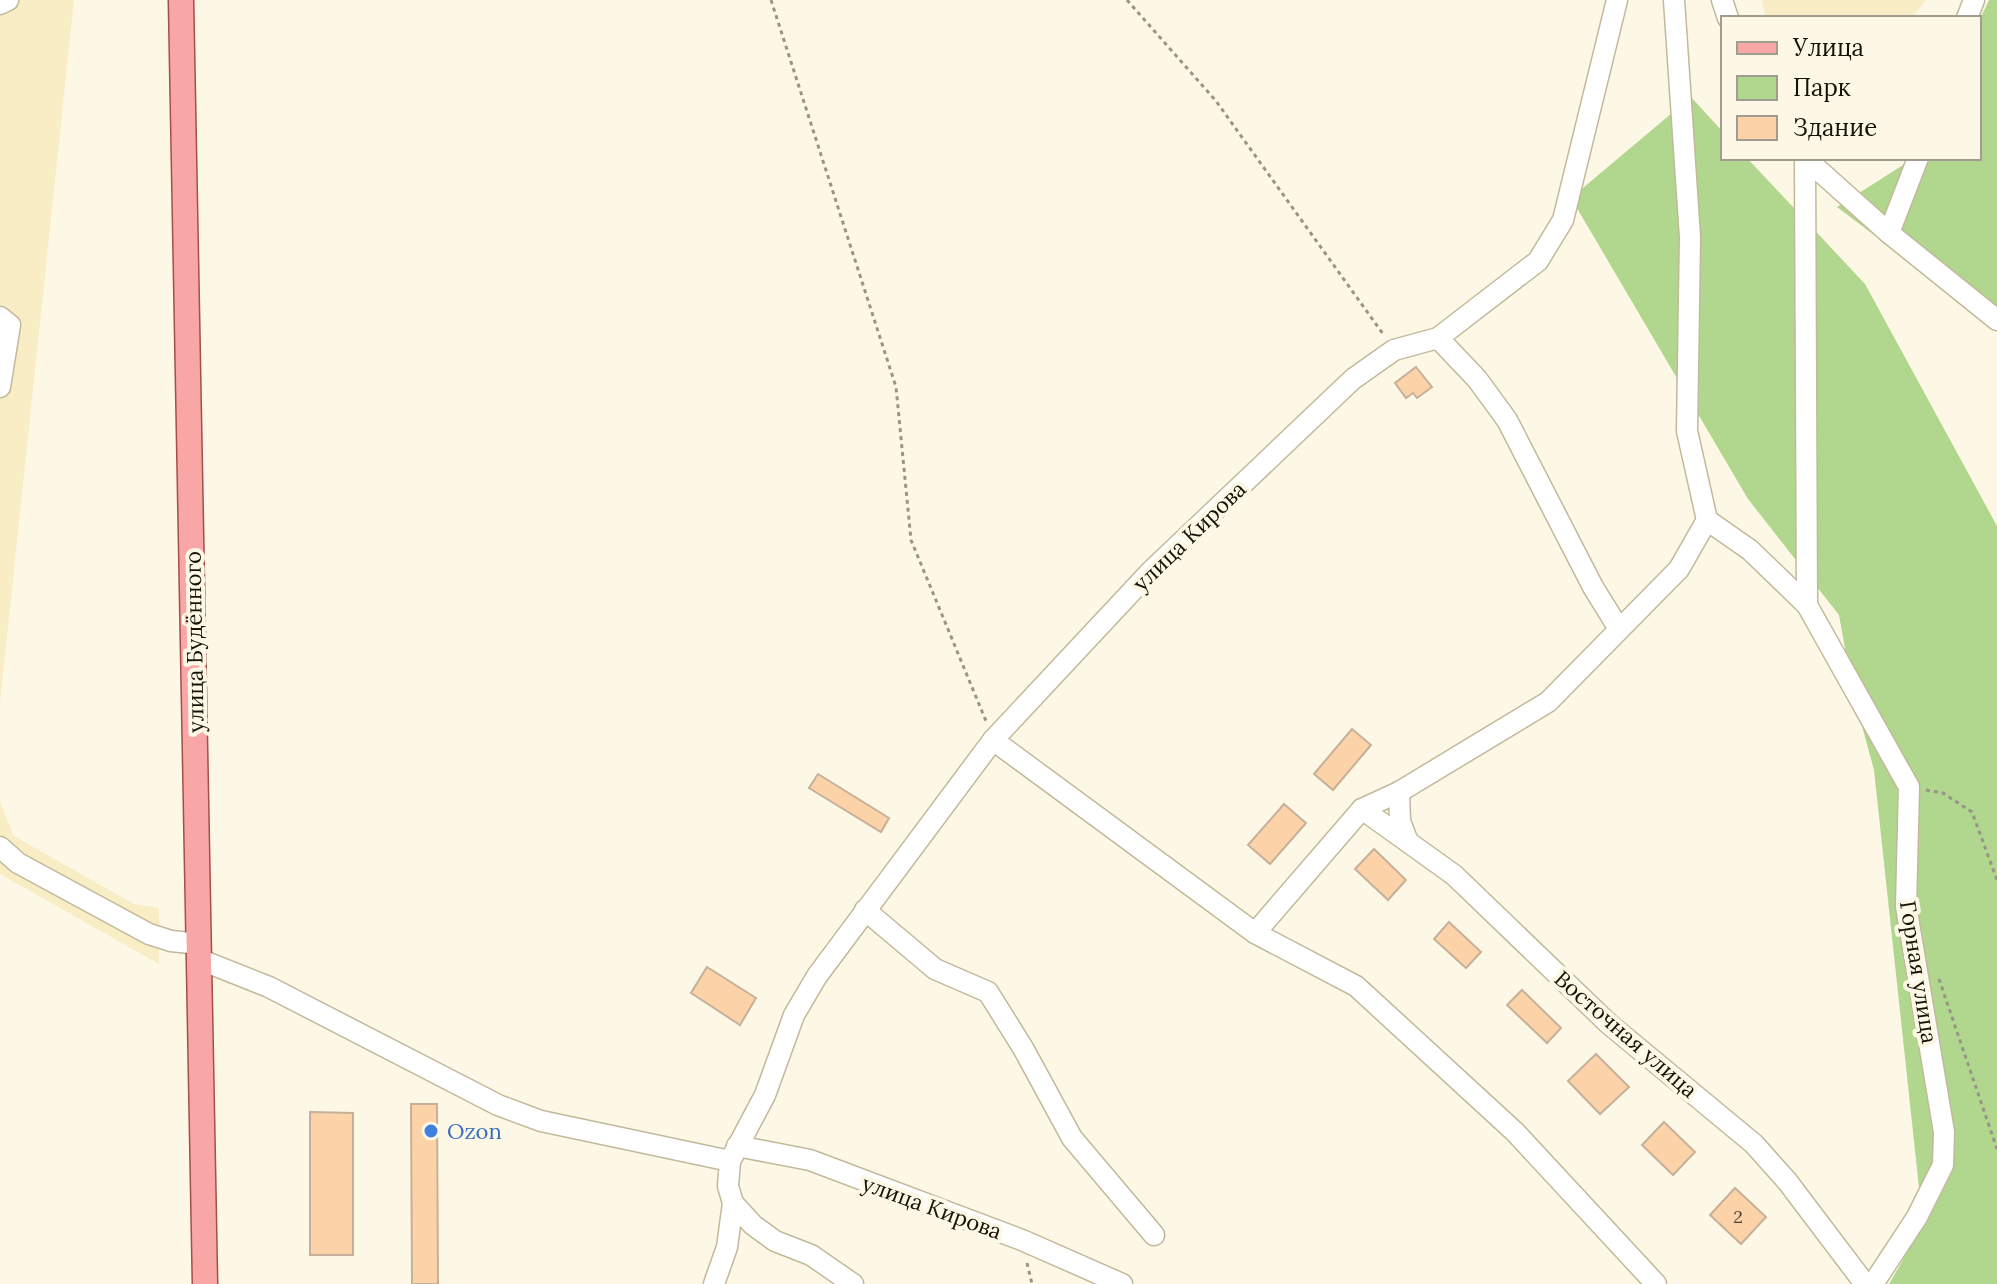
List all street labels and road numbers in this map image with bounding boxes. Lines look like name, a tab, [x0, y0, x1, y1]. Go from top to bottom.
street label: улица Кирова	[1127, 475, 1251, 597]
street label: улица Будённого	[178, 551, 210, 733]
street label: Горная улица	[1894, 899, 1944, 1045]
street label: Восточная улица	[1549, 964, 1703, 1104]
street label: улица Кирова	[858, 1169, 1006, 1245]

